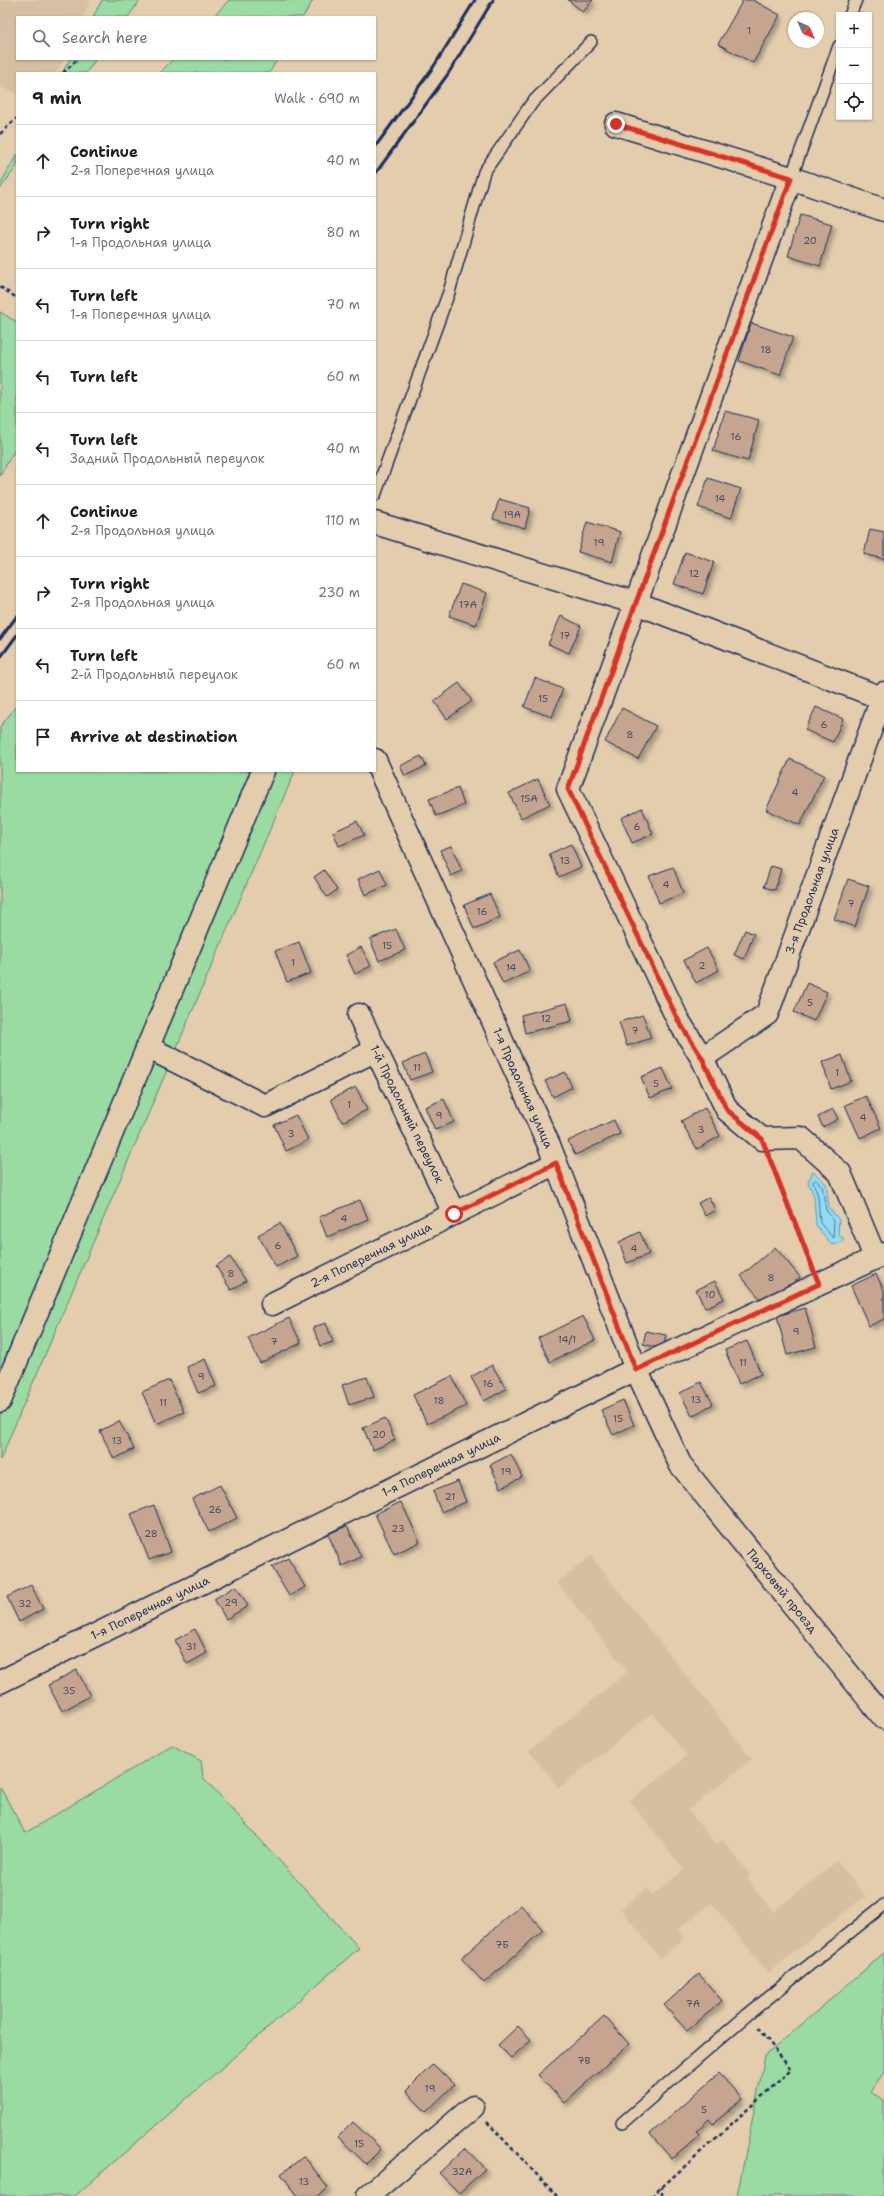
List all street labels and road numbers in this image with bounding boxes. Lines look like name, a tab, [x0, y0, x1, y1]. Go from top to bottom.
street label: 3-я Продольная улица	[782, 825, 843, 957]
street label: 1-я Продольная улица	[489, 1025, 557, 1151]
street label: 1-й Продольный переулок	[366, 1042, 448, 1186]
street label: 2-я Поперечная улица	[308, 1218, 435, 1291]
street label: 1-я Поперечная улица	[379, 1429, 503, 1501]
street label: Парковый проезд	[743, 1546, 821, 1637]
street label: 1-я Поперечная улица	[88, 1572, 212, 1644]

